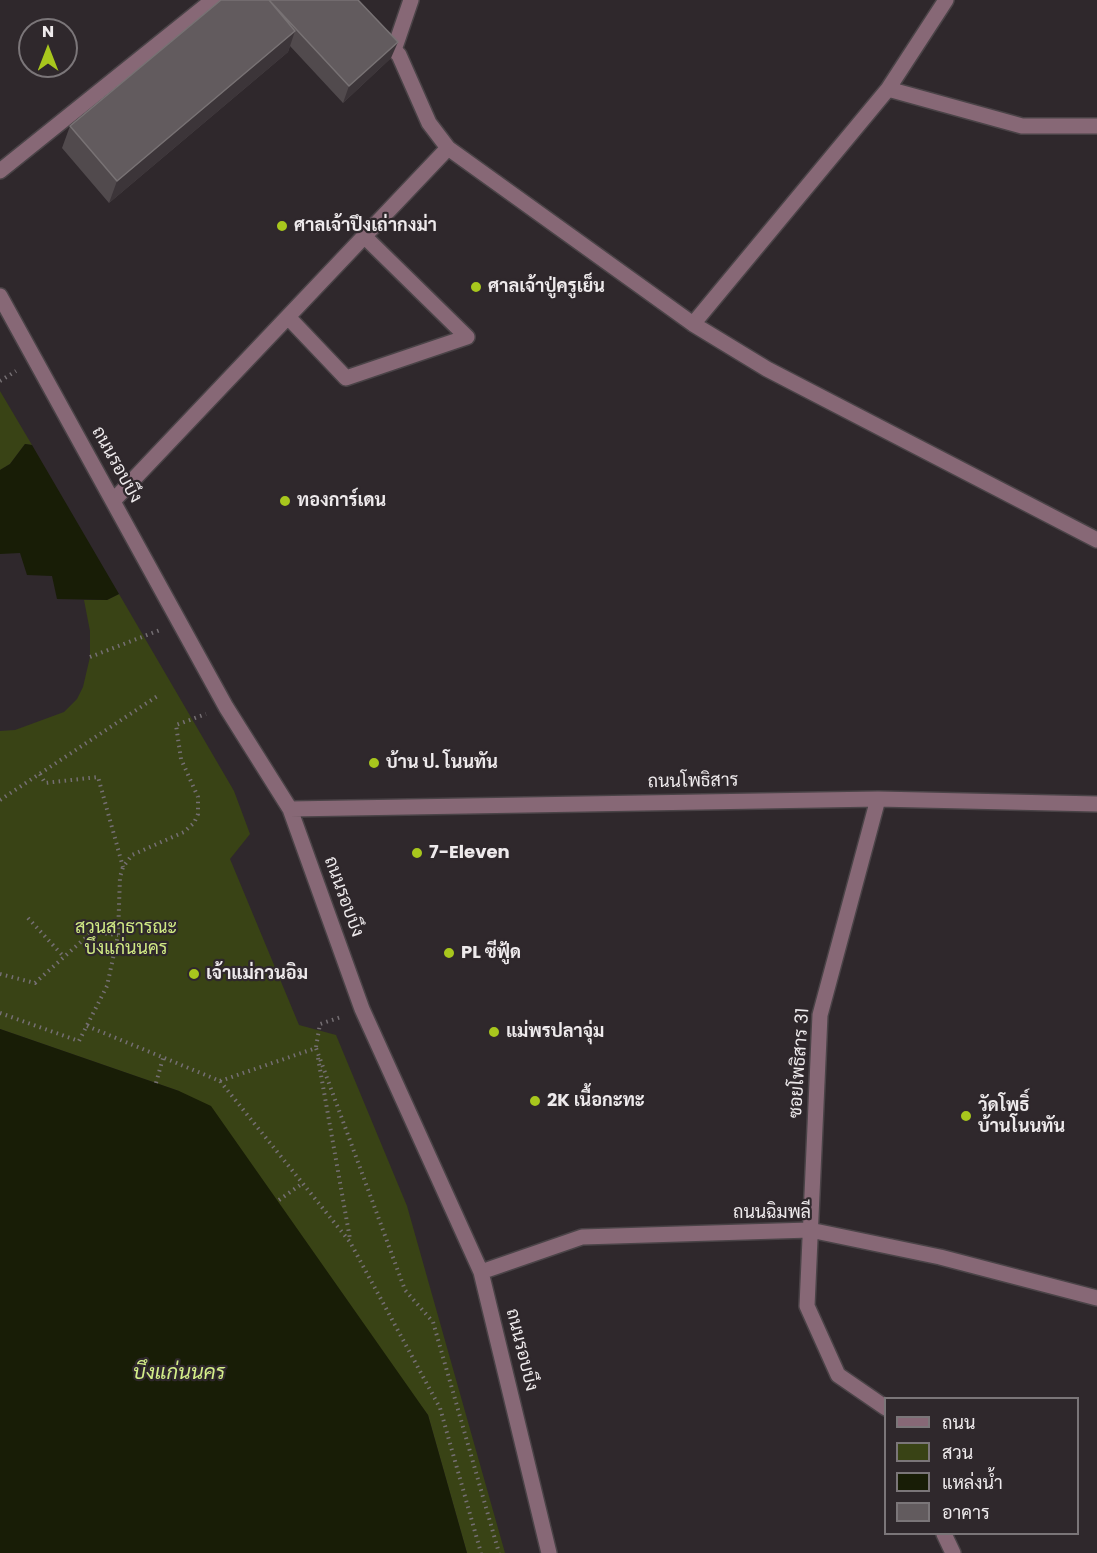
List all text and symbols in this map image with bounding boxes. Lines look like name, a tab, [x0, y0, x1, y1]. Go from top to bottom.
north arrow	[18, 18, 78, 78]
text: N	[42, 20, 54, 43]
place label: ศาลเจ้าปึงเถ่ากงม่า	[294, 215, 437, 237]
marker: ศาลเจ้าปึงเถ่ากงม่า	[275, 219, 289, 233]
place label: ศาลเจ้าปู่ครูเย็น	[488, 276, 605, 298]
marker: ศาลเจ้าปู่ครูเย็น	[469, 280, 483, 294]
street label: ถนนรอบบึง	[86, 423, 146, 507]
place label: ทองการ์เดน	[297, 490, 386, 512]
marker: ทองการ์เดน	[278, 494, 292, 508]
place label: บ้าน ป. โนนทัน	[386, 752, 498, 774]
marker: บ้าน ป. โนนทัน	[367, 756, 381, 770]
street label: ถนนโพธิสาร	[647, 770, 739, 794]
place label: 7-Eleven	[429, 842, 510, 864]
marker: 7-Eleven	[410, 846, 424, 860]
street label: ถนนรอบบึง	[318, 854, 368, 940]
park label: สวนสาธารณะ บึงแก่นนคร	[75, 917, 177, 960]
place label: PL ซีฟู้ด	[461, 942, 521, 964]
marker: PL ซีฟู้ด	[442, 946, 456, 960]
place label: เจ้าแม่กวนอิม	[206, 963, 308, 985]
marker: เจ้าแม่กวนอิม	[187, 967, 201, 981]
street label: ซอยโพธิสาร 31	[785, 1007, 815, 1119]
place label: แม่พรปลาจุ่ม	[506, 1021, 604, 1043]
marker: แม่พรปลาจุ่ม	[487, 1025, 501, 1039]
place label: 2K เนื้อกะทะ	[547, 1090, 645, 1112]
marker: 2K เนื้อกะทะ	[528, 1094, 542, 1108]
place label: วัดโพธิ์ บ้านโนนทัน	[978, 1095, 1065, 1138]
marker: วัดโพธิ์ บ้านโนนทัน	[959, 1109, 973, 1123]
street label: ถนนฉิมพลี	[733, 1202, 811, 1224]
street label: ถนนรอบบึง	[500, 1307, 542, 1393]
water label: บึงแก่นนคร	[133, 1362, 225, 1386]
legend	[884, 1397, 1079, 1535]
text: ถนน	[942, 1410, 975, 1435]
text: สวน	[942, 1440, 973, 1465]
text: แหล่งน้ำ	[942, 1470, 1003, 1495]
text: อาคาร	[942, 1500, 990, 1525]

